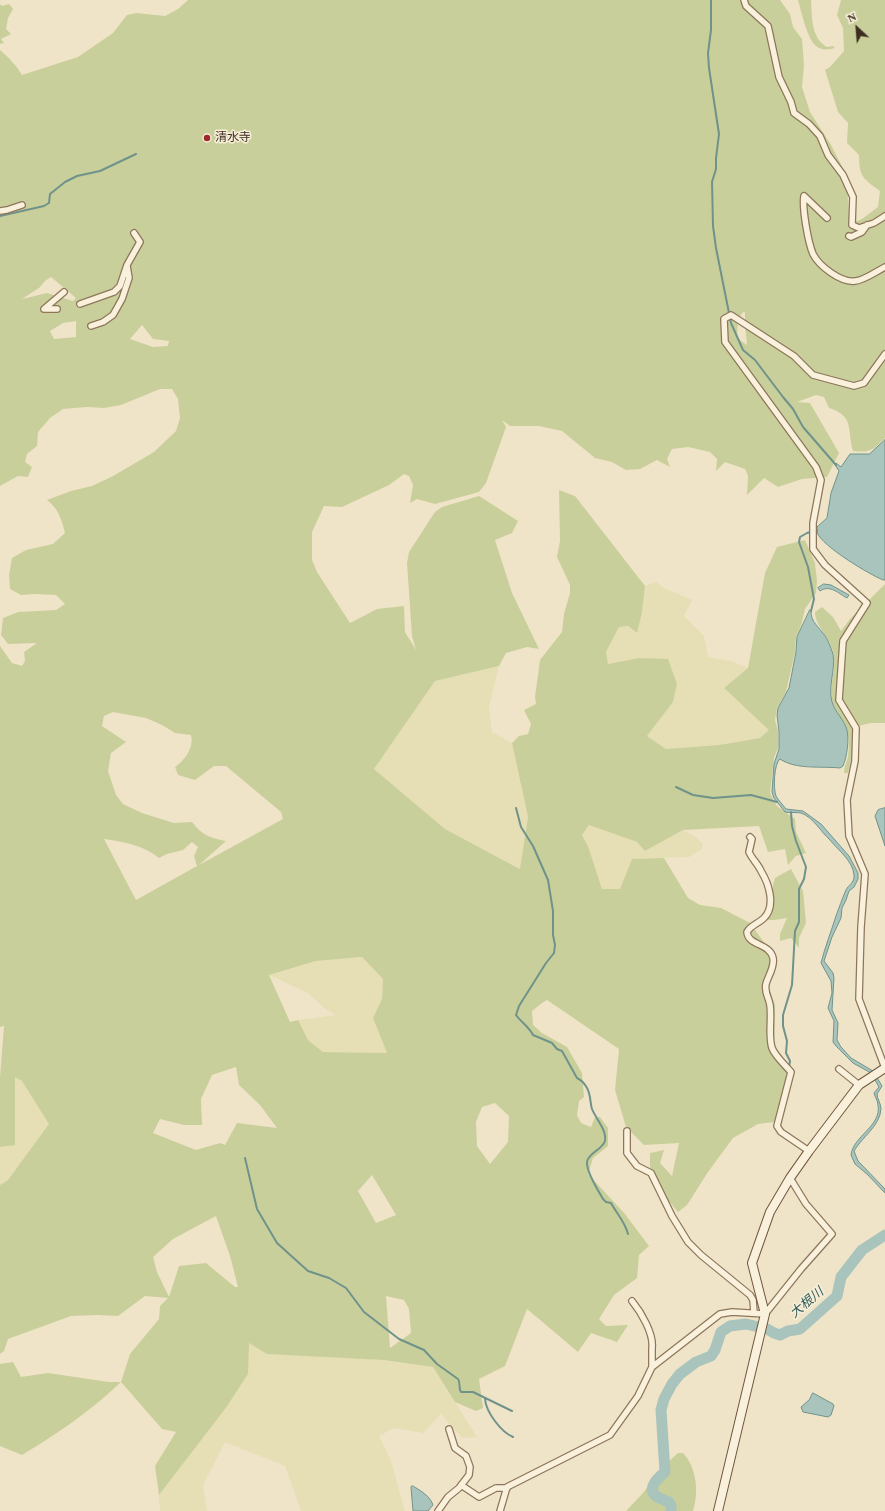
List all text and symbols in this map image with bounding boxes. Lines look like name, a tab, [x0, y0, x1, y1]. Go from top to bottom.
north arrow	[837, 8, 877, 48]
text: N	[846, 10, 858, 24]
place label: 清水寺	[215, 131, 251, 145]
marker: 清水寺	[202, 133, 212, 143]
water label: 大根川	[787, 1284, 827, 1322]

